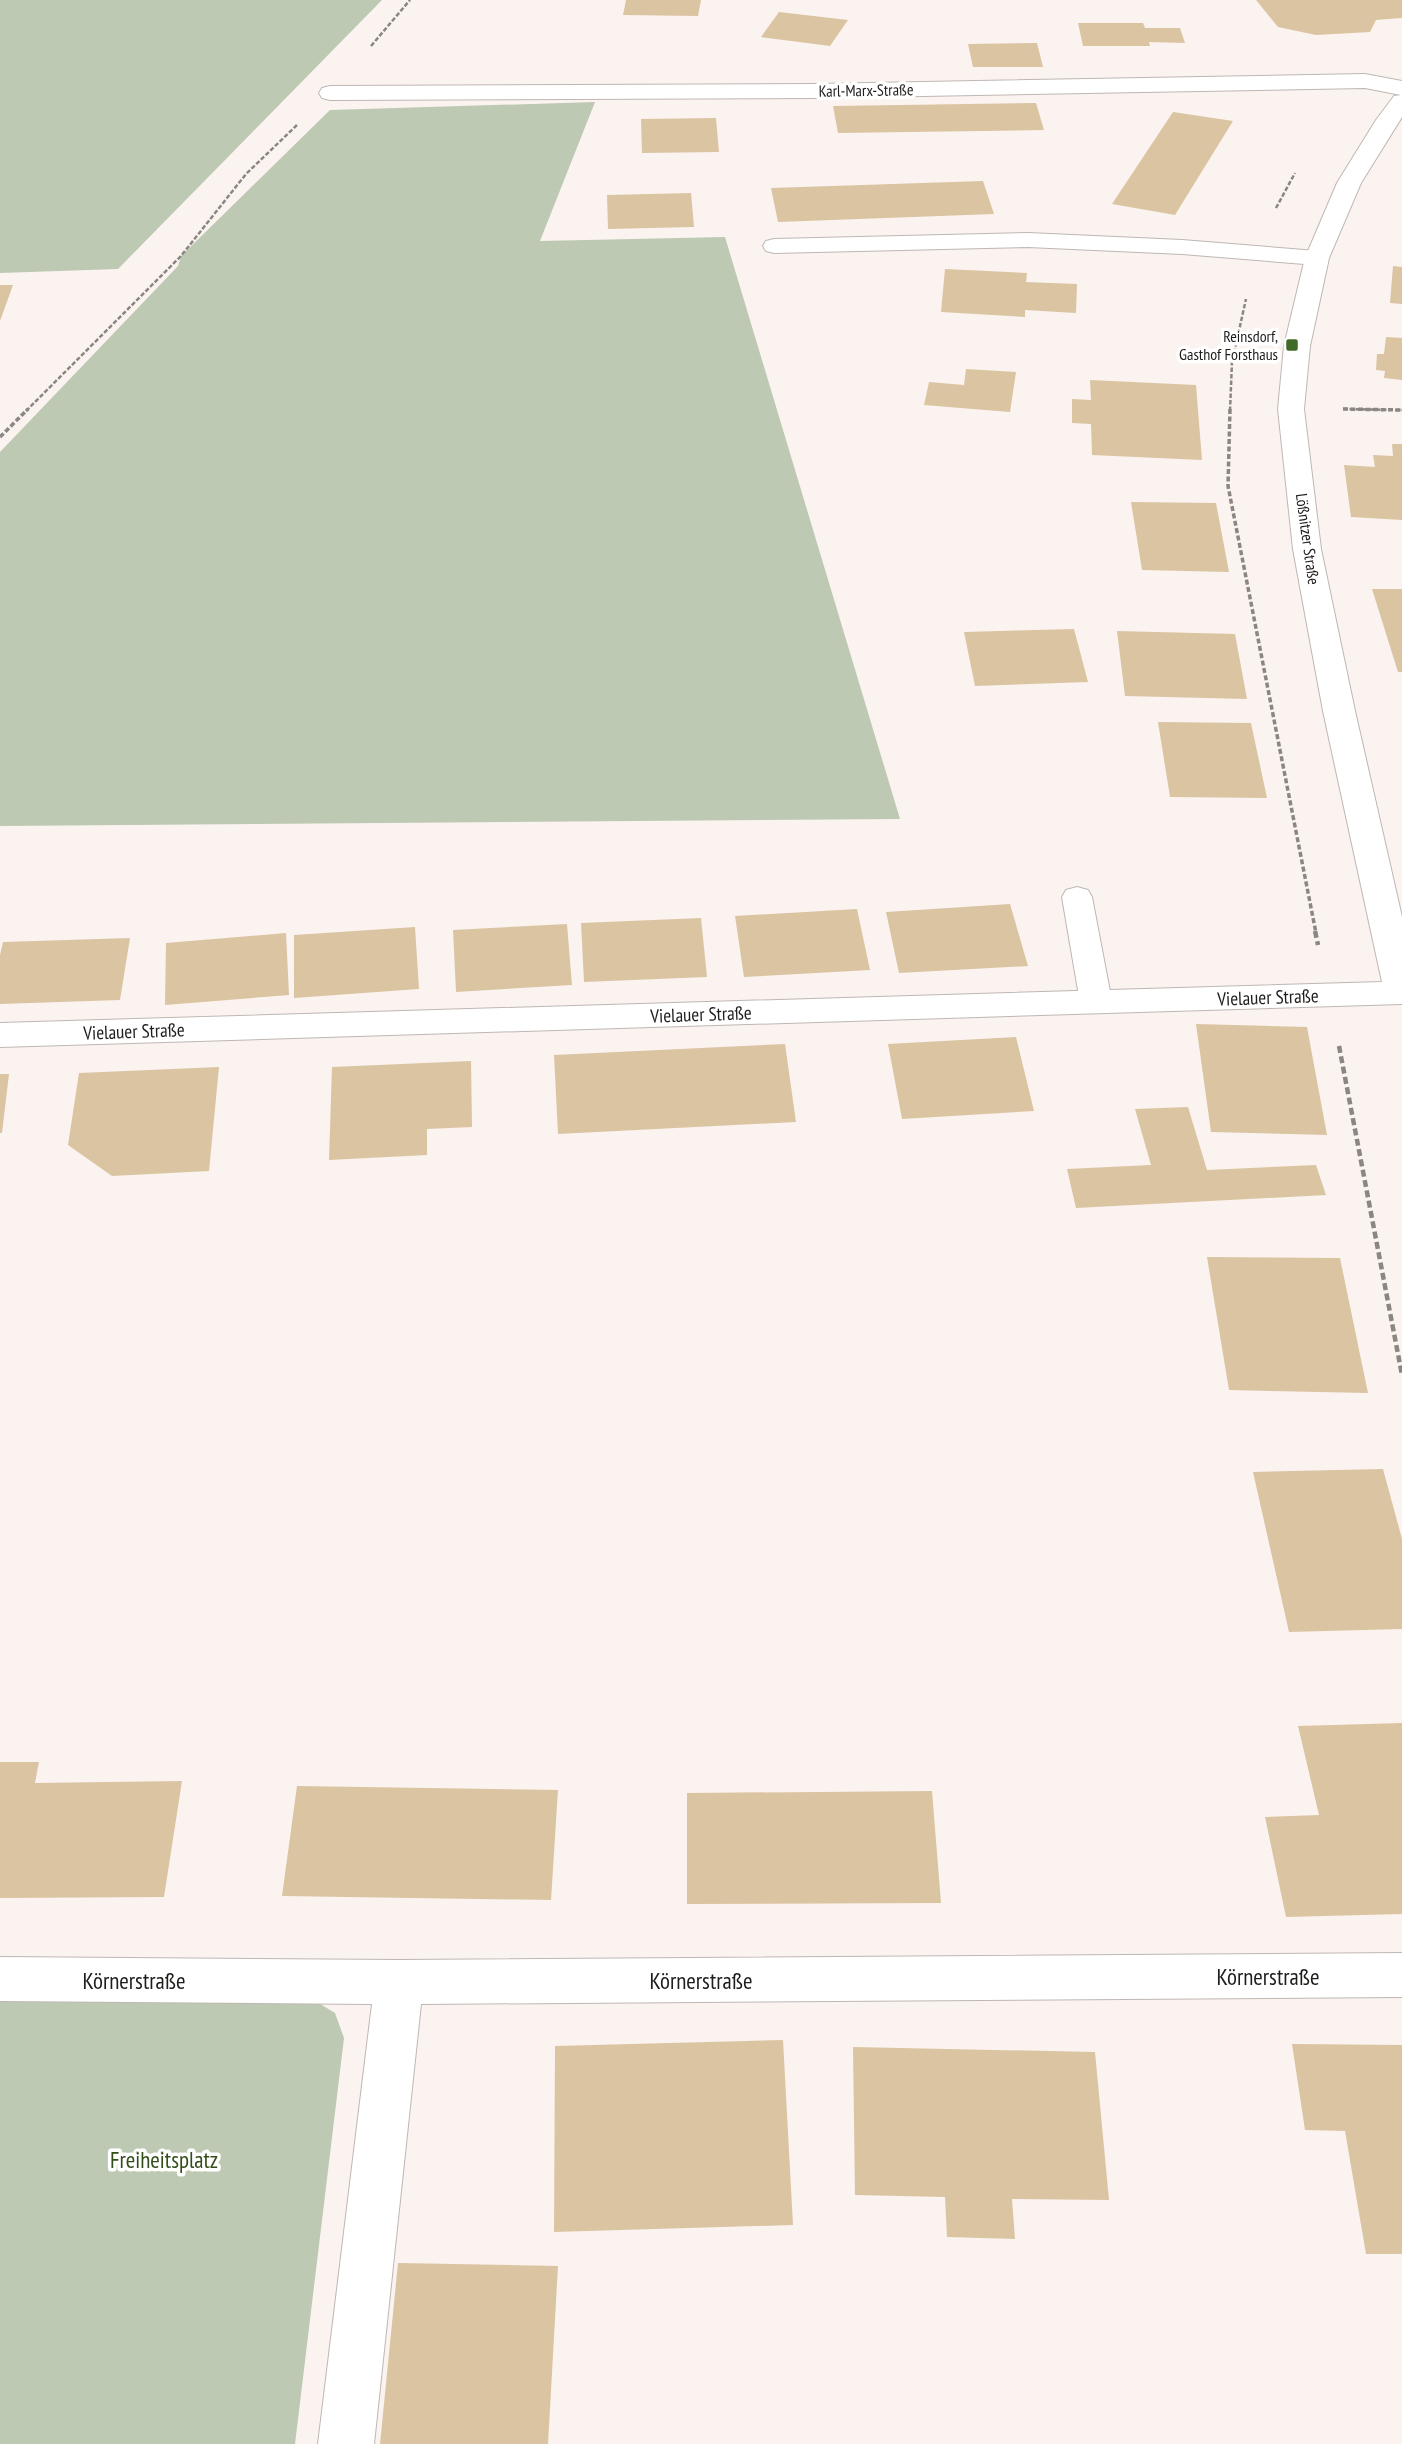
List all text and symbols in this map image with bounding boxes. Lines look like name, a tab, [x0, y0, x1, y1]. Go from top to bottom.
street label: Karl-Marx-Straße	[818, 79, 914, 101]
place label: Reinsdorf, Gasthof Forsthaus	[1179, 326, 1278, 364]
marker: Reinsdorf, Gasthof Forsthaus	[1284, 337, 1300, 353]
street label: Lößnitzer Straße	[1292, 492, 1324, 586]
street label: Vielauer Straße	[1216, 983, 1319, 1011]
street label: Vielauer Straße	[649, 1000, 752, 1028]
street label: Vielauer Straße	[82, 1017, 185, 1045]
street label: Körnerstraße	[1217, 1962, 1319, 1991]
street label: Körnerstraße	[83, 1966, 185, 1995]
street label: Körnerstraße	[650, 1966, 752, 1995]
park label: Freiheitsplatz	[110, 2145, 218, 2174]

